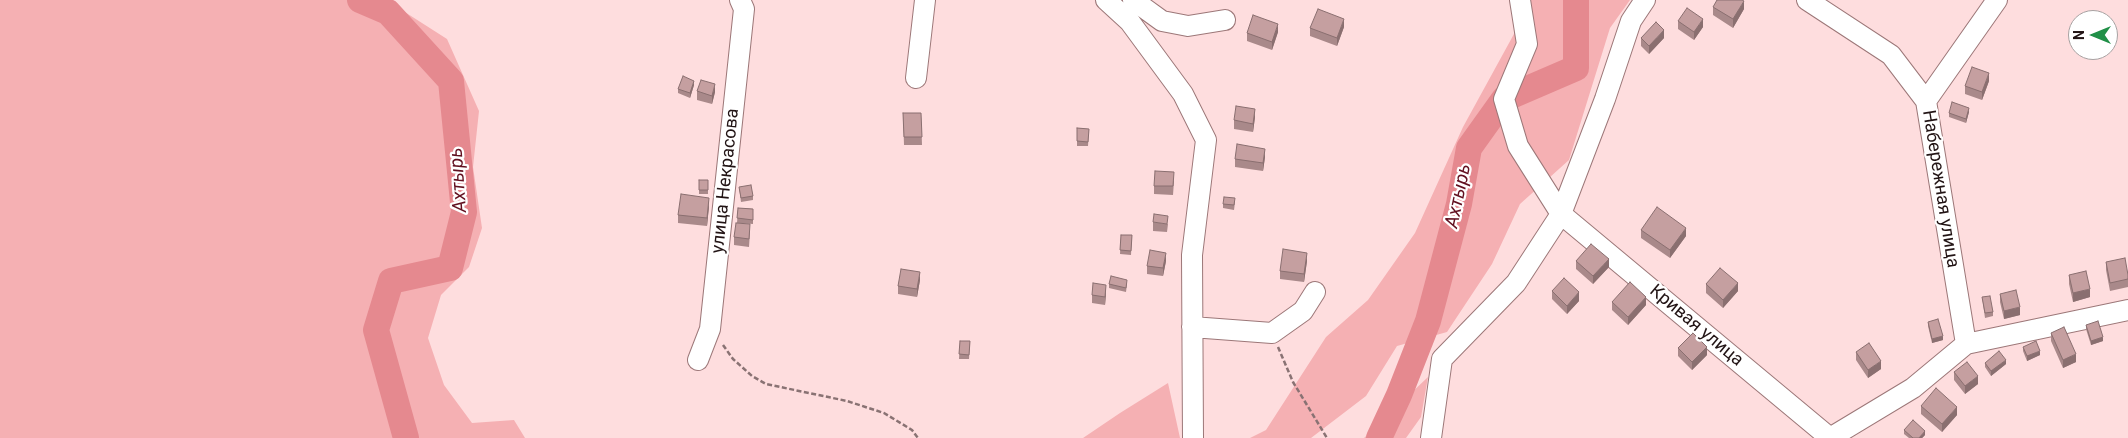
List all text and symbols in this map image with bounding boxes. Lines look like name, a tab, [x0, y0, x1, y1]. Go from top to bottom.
north arrow	[2068, 10, 2118, 60]
text: N	[2071, 30, 2087, 40]
street label: улица Некрасова	[708, 107, 744, 255]
street label: Набережная улица	[1917, 109, 1963, 269]
water label: Ахтырь	[445, 147, 473, 213]
water label: Ахтырь	[1441, 162, 1477, 230]
street label: Кривая улица	[1645, 281, 1747, 371]

